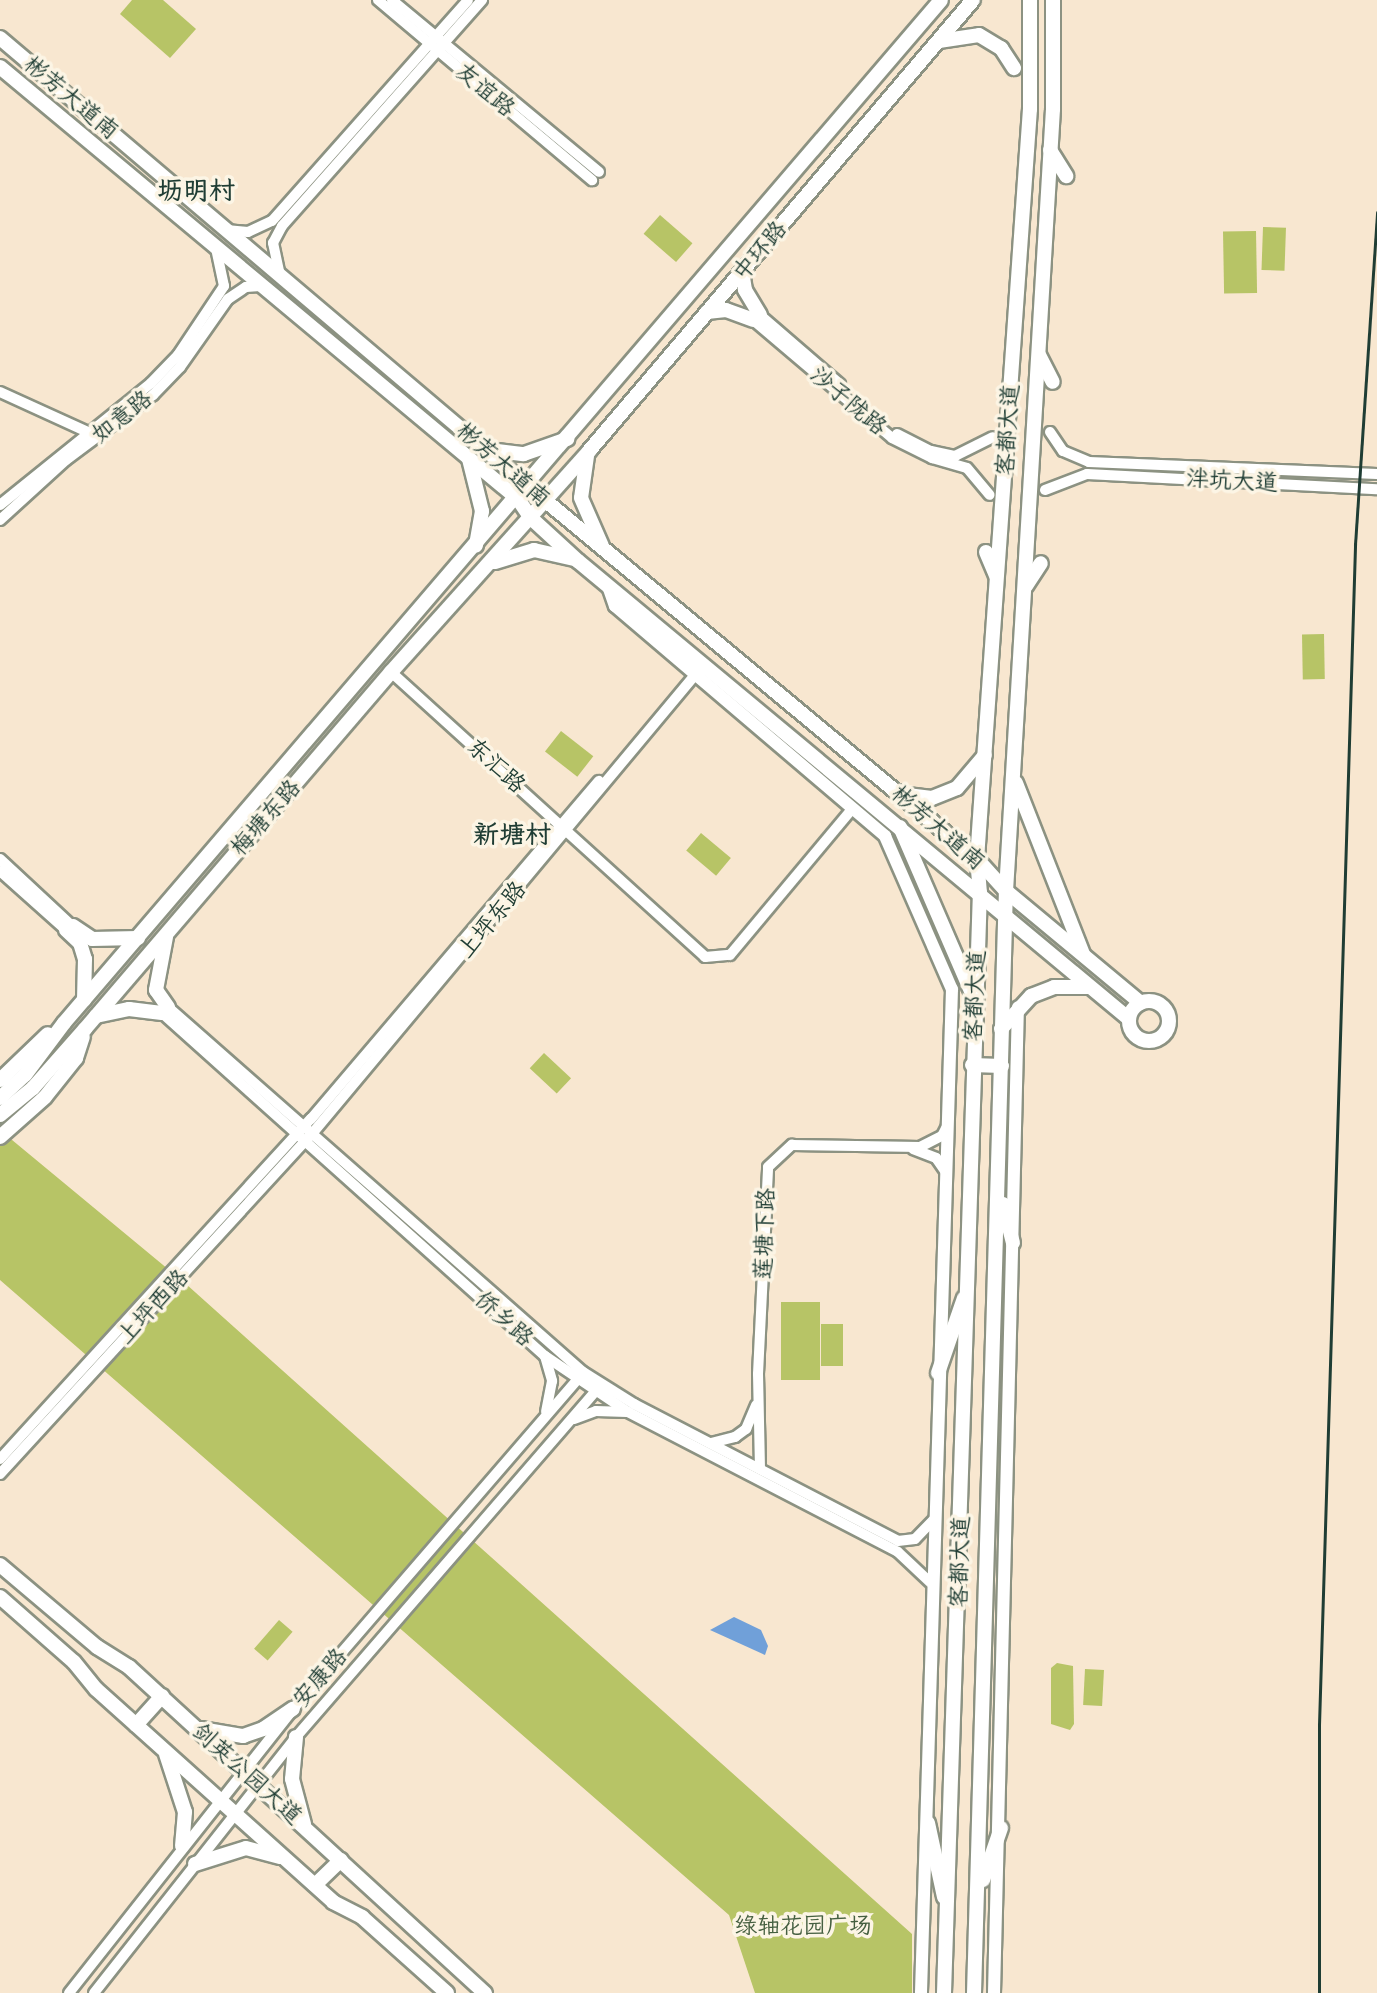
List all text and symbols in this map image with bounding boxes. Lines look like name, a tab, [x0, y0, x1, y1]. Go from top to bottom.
street label: 彬芳大道南	[18, 50, 124, 146]
street label: 友谊路	[450, 57, 520, 123]
district label: 坜明村	[157, 176, 235, 208]
street label: 中环路	[727, 216, 793, 286]
street label: 沙子陇路	[804, 361, 892, 441]
street label: 客都大道	[991, 383, 1025, 477]
street label: 如意路	[86, 385, 158, 449]
street label: 彬芳大道南	[451, 417, 555, 513]
street label: 泮坑大道	[1185, 465, 1279, 497]
street label: 东汇路	[461, 733, 531, 799]
street label: 梅塘东路	[225, 774, 307, 862]
street label: 彬芳大道南	[886, 780, 990, 876]
district label: 新塘村	[473, 820, 551, 852]
street label: 上坪东路	[452, 876, 532, 964]
street label: 客都大道	[959, 949, 991, 1043]
street label: 莲塘下路	[750, 1188, 780, 1280]
street label: 上坪西路	[112, 1264, 194, 1350]
street label: 侨乡路	[469, 1286, 539, 1352]
street label: 客都大道	[945, 1516, 975, 1608]
street label: 安康路	[287, 1643, 353, 1713]
street label: 剑英公园大道	[186, 1718, 308, 1830]
park label: 绿轴花园广场	[734, 1912, 872, 1940]

